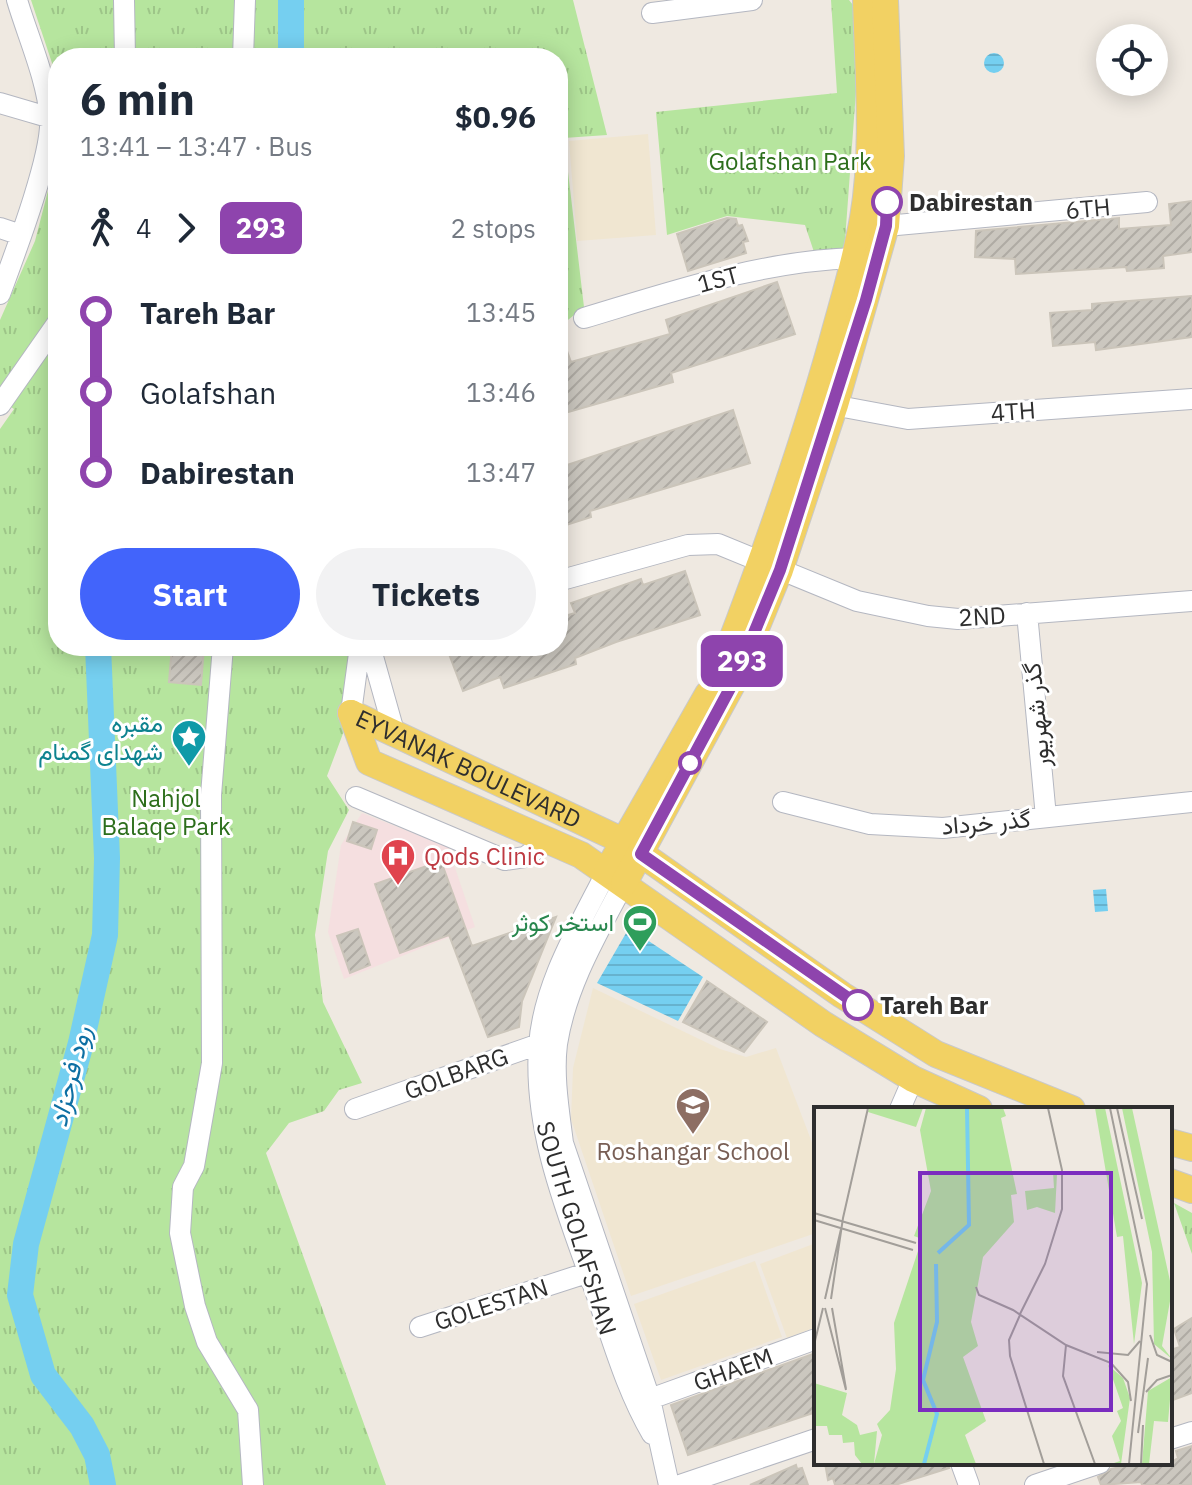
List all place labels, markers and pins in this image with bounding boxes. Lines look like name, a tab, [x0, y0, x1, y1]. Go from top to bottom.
place label: Dabirestan	[909, 186, 1033, 218]
marker: Dabirestan	[872, 187, 902, 217]
place label: مقبره شهدای گمنام	[38, 707, 163, 768]
place icon: مقبره شهدای گمنام	[170, 718, 208, 768]
unlabelled marker	[679, 752, 701, 774]
hospital icon: Qods Clinic	[379, 837, 417, 887]
place label: Qods Clinic	[424, 840, 545, 872]
sports icon: استخر کوثر	[621, 903, 659, 953]
place label: استخر کوثر	[511, 906, 614, 938]
place label: Tareh Bar	[880, 989, 989, 1021]
marker: Tareh Bar	[843, 990, 873, 1020]
school or university icon: Roshangar School	[674, 1086, 712, 1136]
place label: Roshangar School	[596, 1135, 790, 1167]

